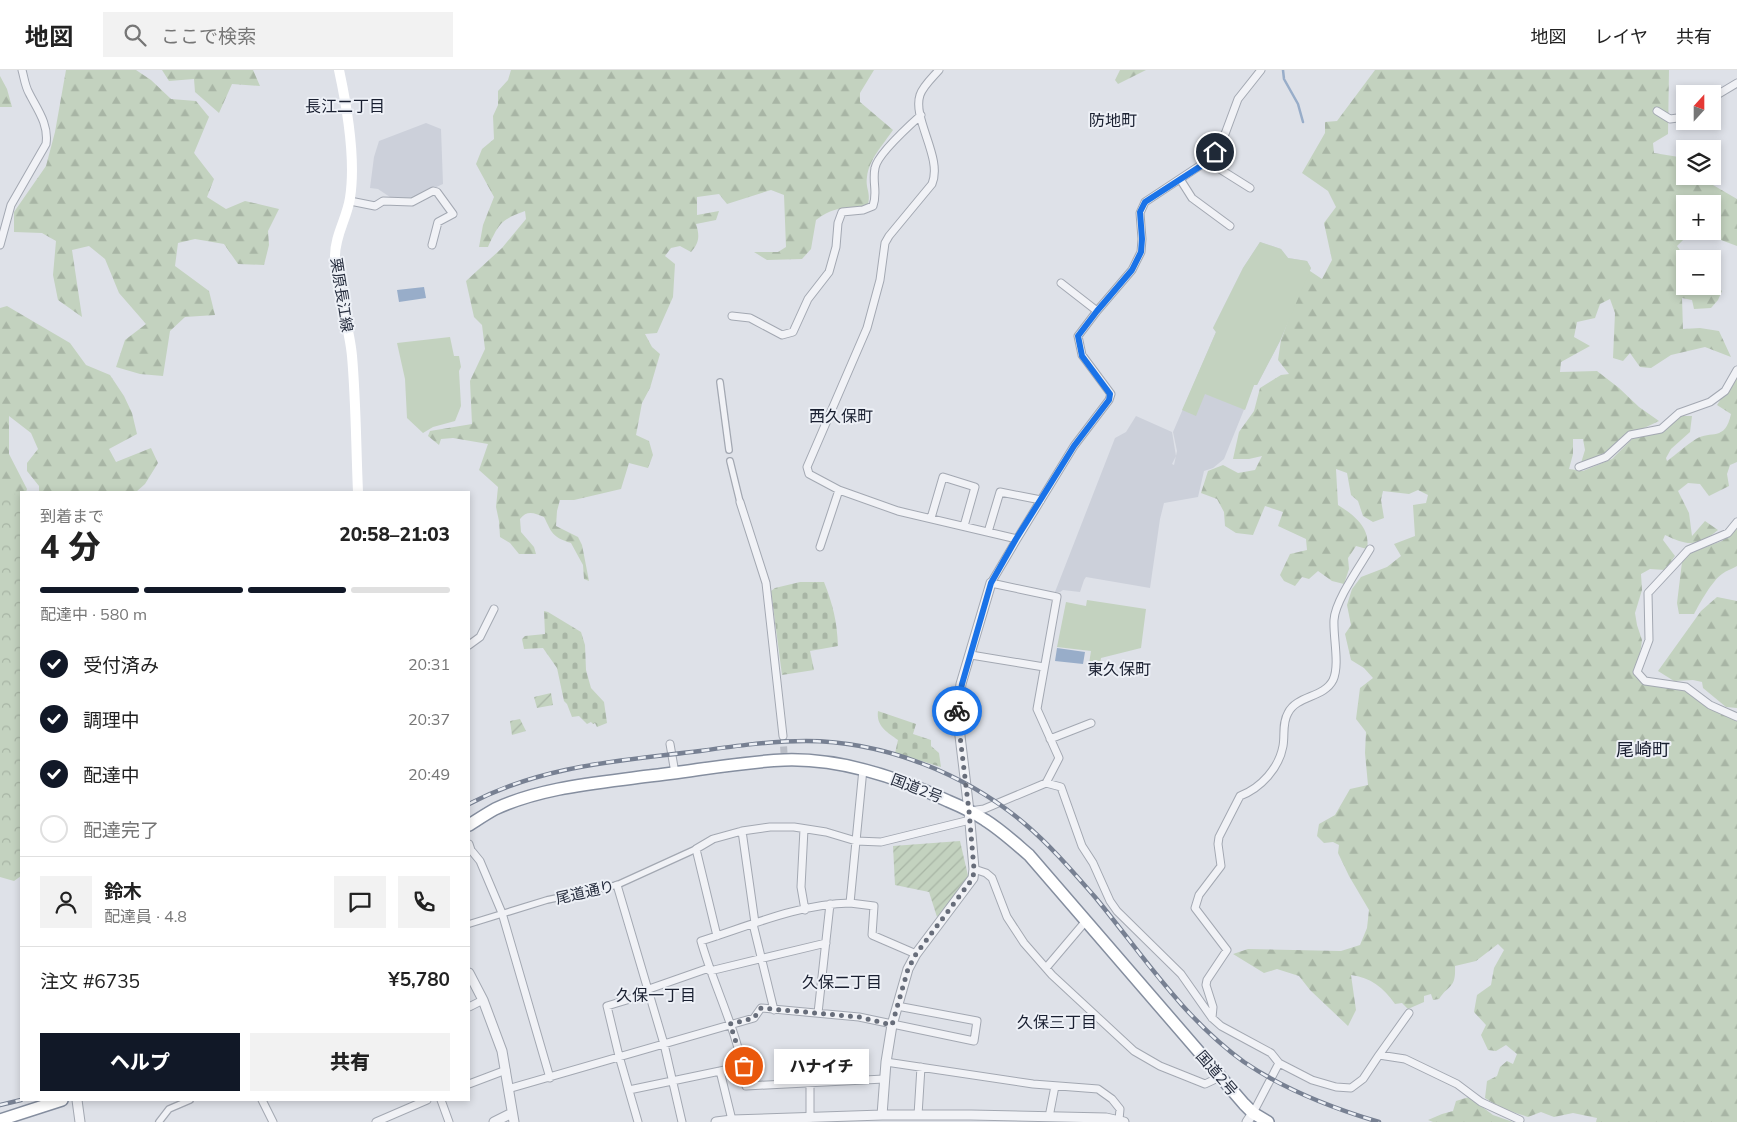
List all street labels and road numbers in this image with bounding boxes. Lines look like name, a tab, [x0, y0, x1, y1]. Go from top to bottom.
street label: 栗原長江線	[327, 256, 357, 334]
street label: 国道2号	[888, 769, 946, 807]
street label: 尾道通り	[554, 876, 616, 908]
street label: 国道2号	[1192, 1046, 1242, 1100]

